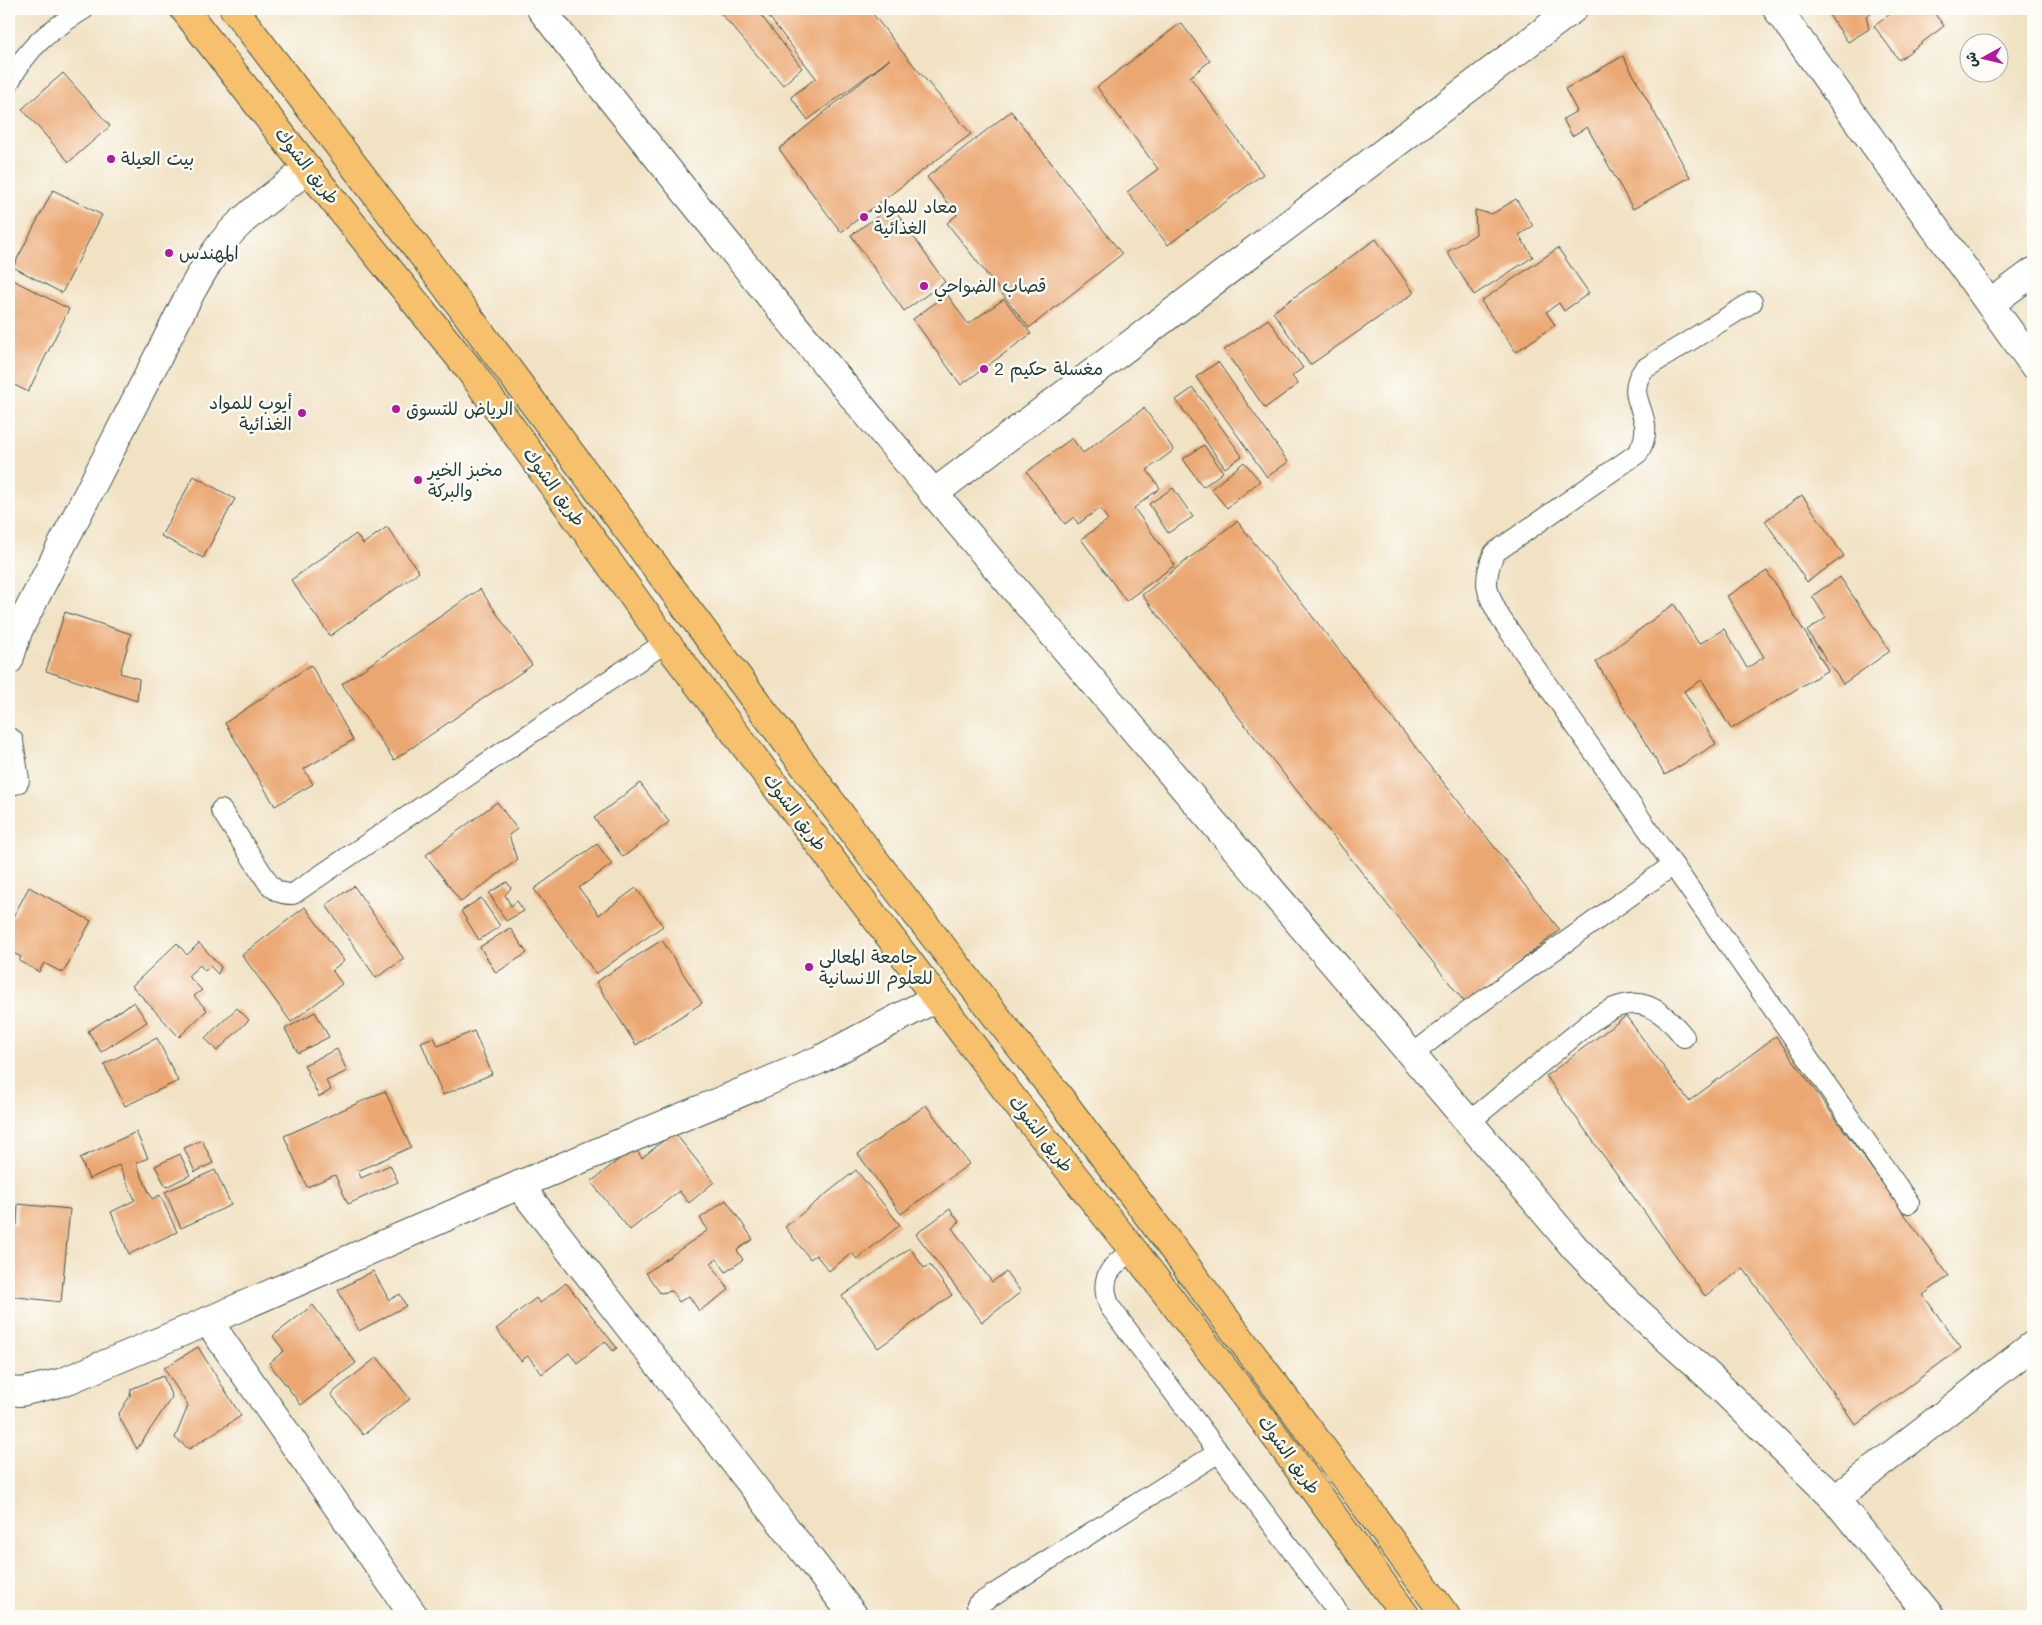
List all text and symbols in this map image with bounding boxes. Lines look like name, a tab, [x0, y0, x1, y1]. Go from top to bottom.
north arrow	[1960, 32, 2010, 82]
text: ش	[1960, 51, 1981, 69]
street label: طريق الشوك	[270, 122, 346, 209]
place label: بيت العيلة	[121, 146, 194, 170]
marker: بيت العيلة	[105, 153, 117, 165]
place label: معاد للمواد الغذائية	[874, 194, 957, 239]
marker: معاد للمواد الغذائية	[858, 211, 870, 223]
place label: المهندس	[179, 240, 239, 264]
marker: المهندس	[163, 247, 175, 259]
place label: قصاب الضواحي	[934, 273, 1046, 302]
marker: قصاب الضواحي	[918, 280, 930, 292]
place label: مغسلة حكيم 2	[994, 356, 1103, 383]
marker: مغسلة حكيم 2	[978, 363, 990, 375]
place label: أيوب للمواد الغذائية	[209, 390, 293, 435]
place label: الرياض للتسوق	[406, 396, 513, 421]
marker: الرياض للتسوق	[390, 403, 402, 415]
marker: أيوب للمواد الغذائية	[296, 407, 308, 419]
street label: طريق الشوك	[518, 442, 592, 531]
place label: مخبز الخير والبركة	[426, 457, 503, 502]
marker: مخبز الخير والبركة	[412, 474, 424, 486]
street label: طريق الشوك	[759, 767, 833, 855]
place label: جامعة المعالي للعلوم الانسانية	[819, 944, 933, 992]
marker: جامعة المعالي للعلوم الانسانية	[803, 961, 815, 973]
street label: طريق الشوك	[1004, 1090, 1080, 1177]
street label: طريق الشوك	[1253, 1410, 1327, 1499]

